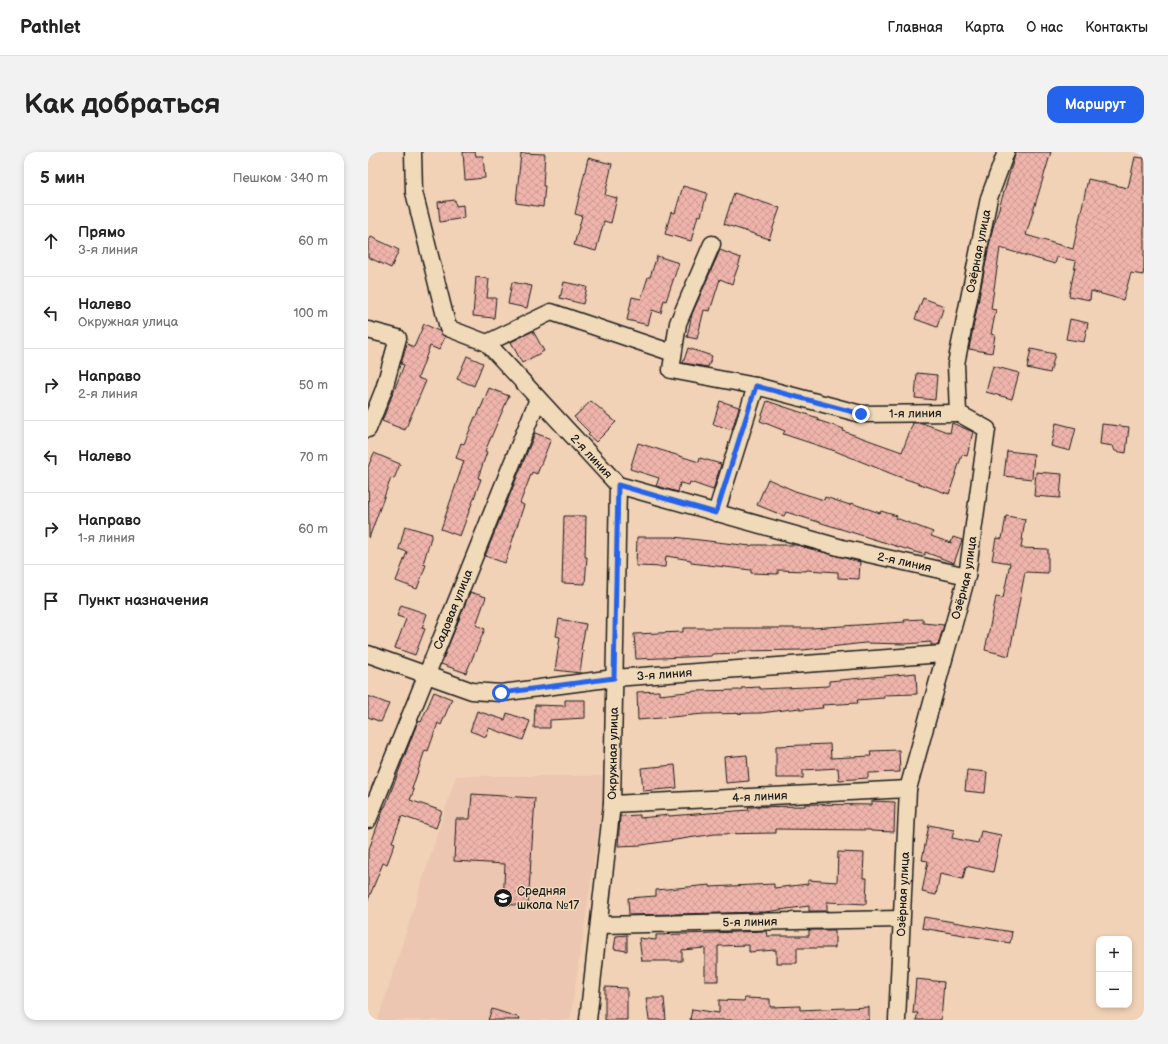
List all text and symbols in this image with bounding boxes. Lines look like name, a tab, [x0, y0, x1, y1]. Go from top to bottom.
text: Pathlet	[20, 16, 81, 39]
text: Главная	[888, 19, 943, 36]
text: Карта	[965, 19, 1004, 36]
text: О нас	[1026, 19, 1063, 36]
text: Контакты	[1085, 19, 1148, 36]
button: Маршрут	[1047, 86, 1144, 123]
text: Как добраться	[24, 88, 221, 121]
text: 5 мин	[40, 168, 85, 188]
text: Пешком · 340 m	[233, 170, 328, 186]
street label: Озёрная улица	[963, 208, 994, 294]
text: Прямо	[78, 223, 125, 242]
icon: ahead	[40, 230, 62, 252]
text: 60 m	[298, 233, 328, 249]
text: 3-я линия	[78, 242, 138, 258]
text: Налево	[78, 295, 131, 314]
icon: left	[40, 302, 62, 324]
text: 100 m	[293, 305, 328, 321]
text: Окружная улица	[78, 314, 178, 330]
text: Направо	[78, 367, 141, 386]
icon: right	[40, 374, 62, 396]
text: 50 m	[299, 377, 328, 393]
text: 2-я линия	[78, 386, 138, 402]
route end	[852, 405, 870, 423]
street label: 1-я линия	[889, 406, 942, 421]
street label: 2-я линия	[567, 431, 616, 482]
icon: left	[40, 446, 62, 468]
text: Налево	[78, 447, 131, 466]
text: 70 m	[300, 449, 328, 465]
text: Направо	[78, 511, 141, 530]
icon: right	[40, 518, 62, 540]
text: 60 m	[298, 521, 328, 537]
text: 1-я линия	[78, 530, 135, 546]
street label: Озёрная улица	[948, 535, 980, 621]
street label: 2-я линия	[876, 549, 933, 575]
street label: Садовая улица	[430, 567, 476, 652]
icon: arrive	[40, 590, 62, 612]
text: Пункт назначения	[78, 591, 209, 610]
street label: 3-я линия	[636, 665, 693, 684]
route start	[492, 684, 510, 702]
street label: Окружная улица	[605, 707, 621, 800]
street label: 4-я линия	[732, 788, 788, 805]
street label: Озёрная улица	[893, 851, 913, 937]
place label: Средняя школа №17	[517, 884, 579, 913]
school or university icon: Средняя школа №17	[492, 887, 514, 909]
street label: 5-я линия	[722, 914, 778, 930]
map controls	[1096, 936, 1132, 1008]
button: +	[1096, 936, 1132, 972]
button: −	[1096, 972, 1132, 1008]

